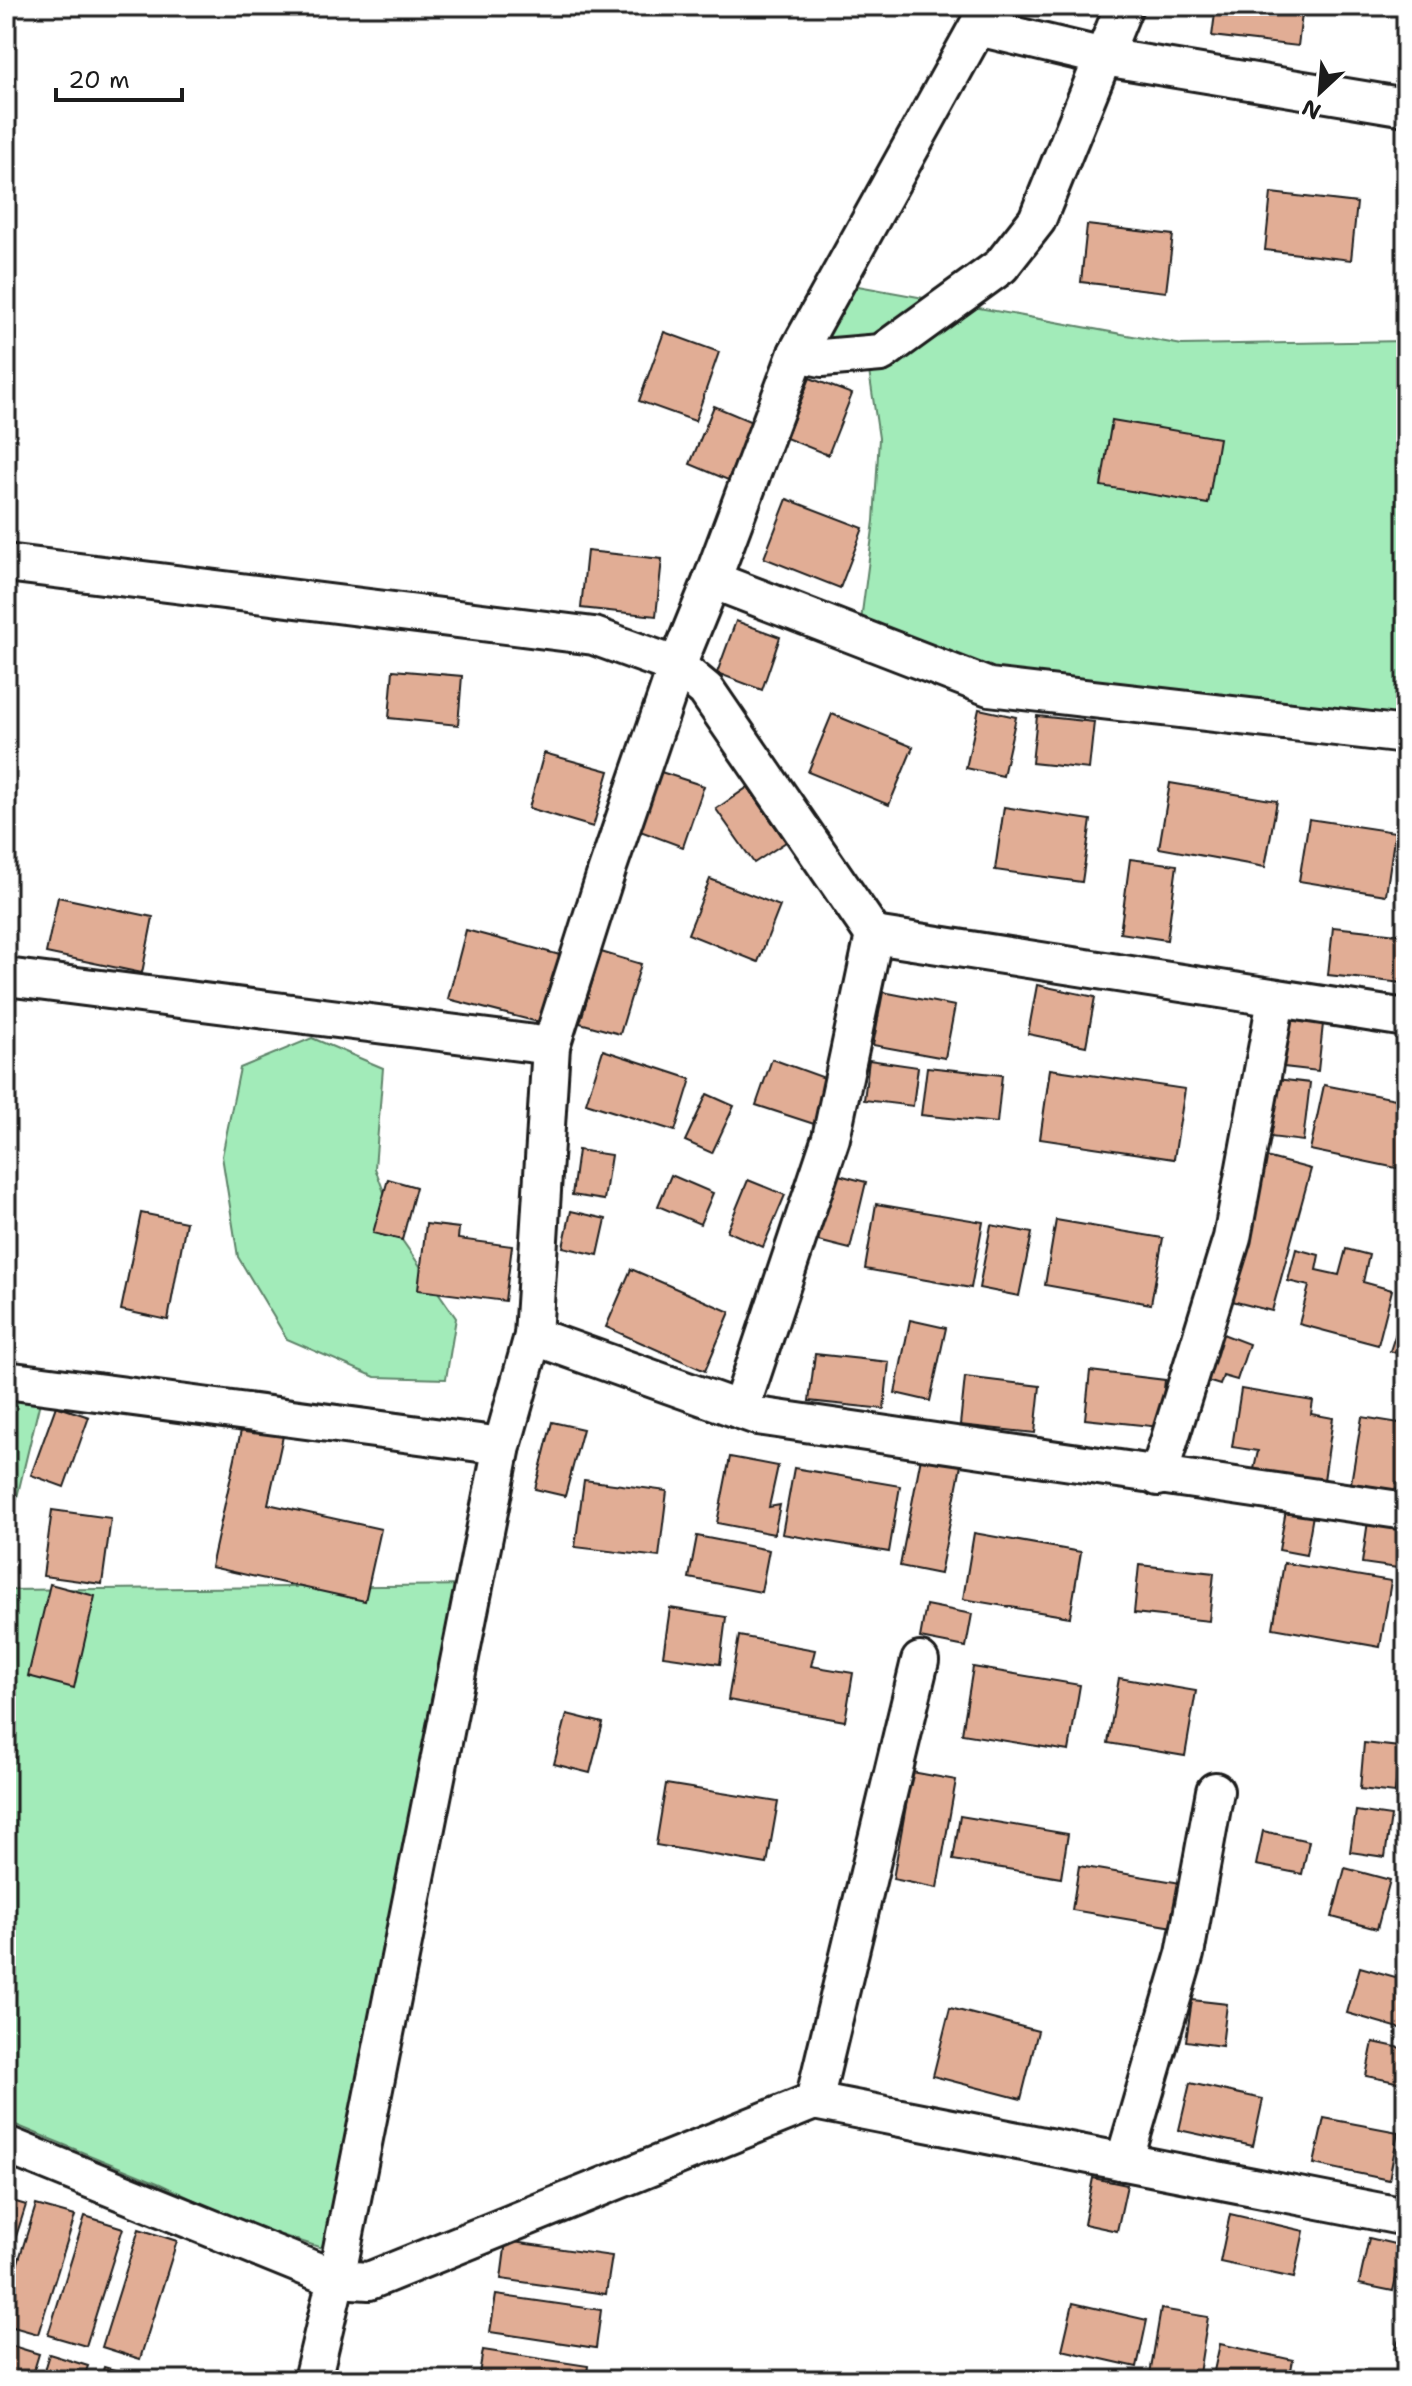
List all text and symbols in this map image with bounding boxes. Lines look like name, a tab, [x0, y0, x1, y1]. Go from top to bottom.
scale bar	[56, 52, 182, 102]
north arrow	[1280, 52, 1360, 132]
text: 20 m	[68, 64, 130, 96]
text: N	[1297, 93, 1326, 126]

